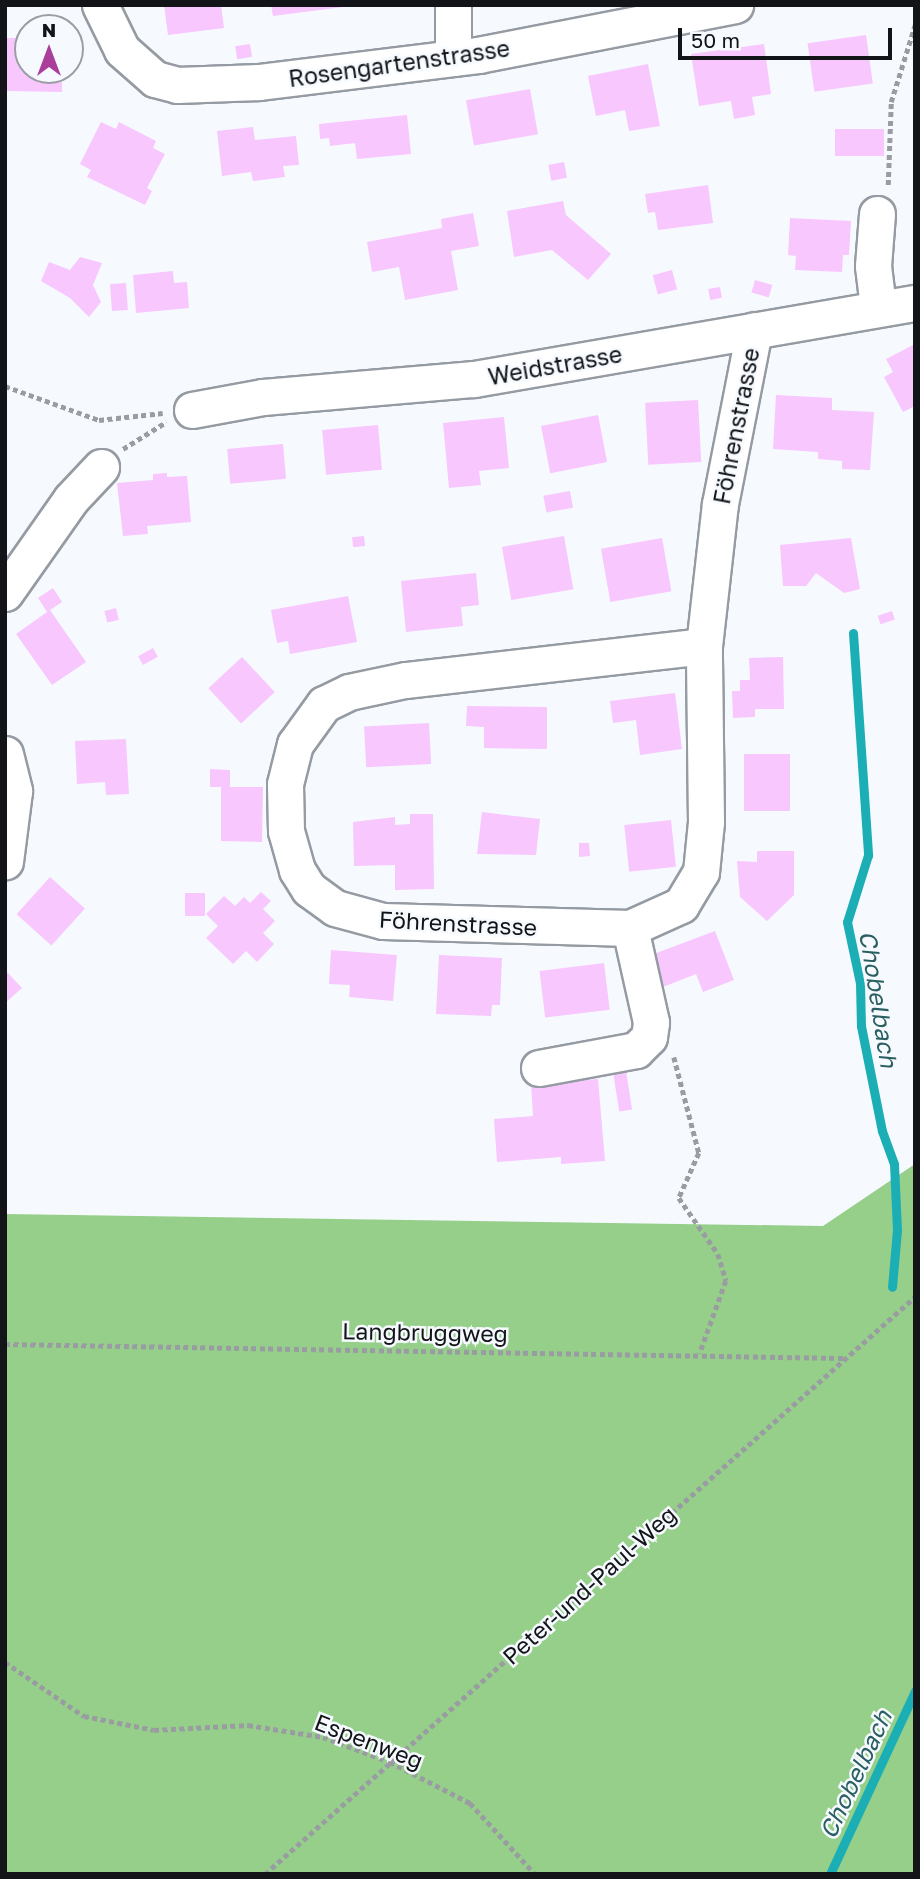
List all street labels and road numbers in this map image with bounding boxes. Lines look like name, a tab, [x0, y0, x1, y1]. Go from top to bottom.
street label: Rosengartenstrasse	[287, 34, 511, 92]
street label: Weidstrasse	[486, 340, 624, 390]
street label: Föhrenstrasse	[707, 346, 765, 506]
street label: Föhrenstrasse	[378, 905, 538, 941]
street label: Langbruggweg	[342, 1317, 508, 1347]
street label: Peter-und-Paul-Weg	[497, 1500, 681, 1670]
street label: Espenweg	[311, 1708, 427, 1774]

